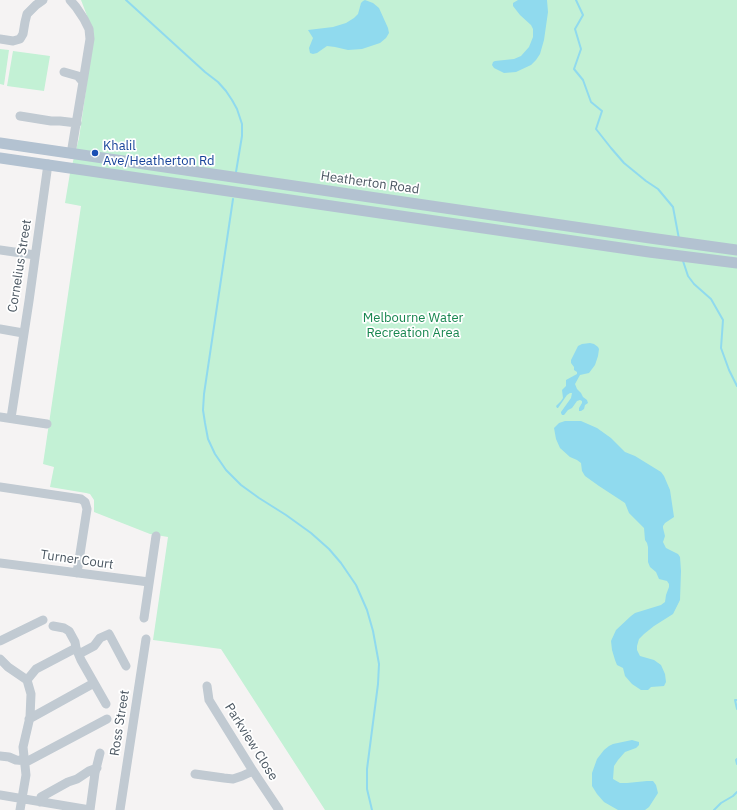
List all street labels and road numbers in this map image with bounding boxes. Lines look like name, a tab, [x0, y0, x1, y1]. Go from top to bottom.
street label: Heatherton Road	[320, 168, 420, 198]
street label: Cornelius Street	[5, 218, 35, 314]
street label: Turner Court	[40, 547, 114, 573]
street label: Ross Street	[107, 689, 133, 757]
street label: Parkview Close	[221, 700, 281, 784]

